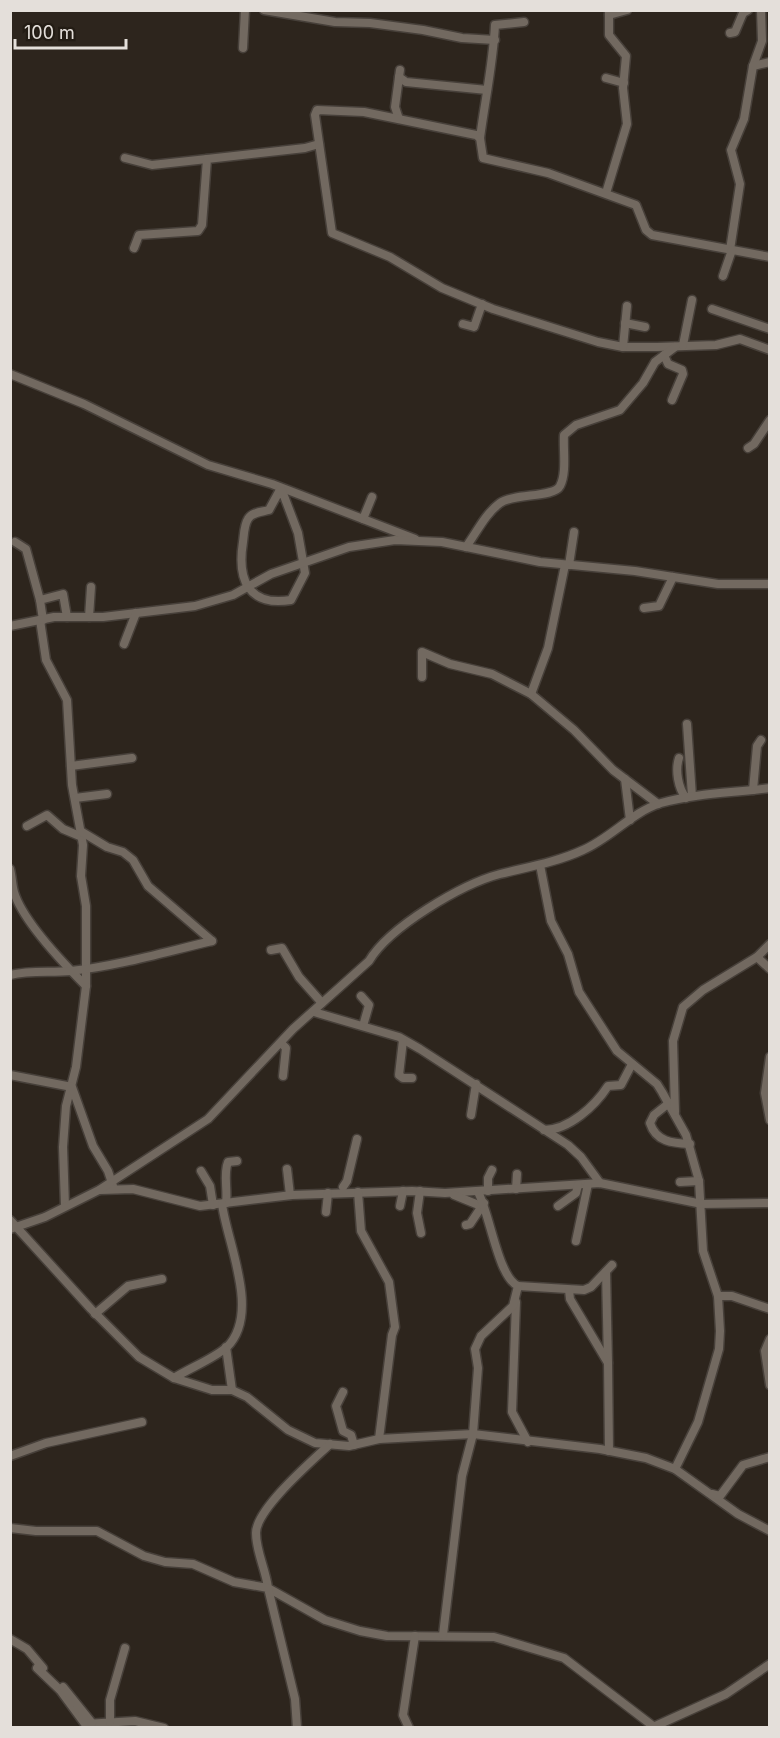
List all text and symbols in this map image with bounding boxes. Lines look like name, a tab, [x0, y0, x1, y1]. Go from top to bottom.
scale bar	[15, 12, 126, 50]
text: 100 m	[24, 22, 75, 43]

